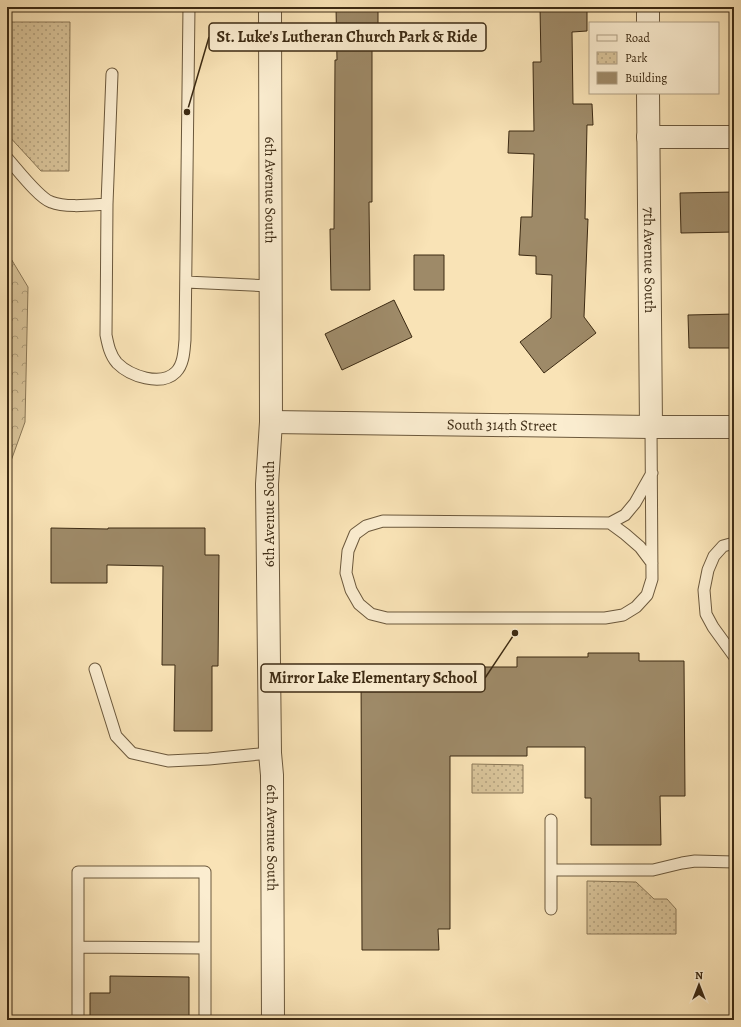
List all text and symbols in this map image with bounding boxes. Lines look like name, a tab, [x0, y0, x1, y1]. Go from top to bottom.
legend	[589, 22, 719, 94]
callout: St. Luke's Lutheran Church Park & Ride	[209, 23, 486, 51]
text: St. Luke's Lutheran Church Park & Ride	[217, 26, 477, 48]
text: Road	[625, 30, 651, 46]
text: Park	[625, 50, 648, 66]
text: Building	[625, 70, 667, 86]
street label: 6th Avenue South	[260, 137, 281, 243]
street label: 7th Avenue South	[639, 207, 660, 313]
street label: South 314th Street	[447, 414, 557, 436]
street label: 6th Avenue South	[259, 461, 279, 567]
callout: Mirror Lake Elementary School	[261, 664, 485, 692]
text: Mirror Lake Elementary School	[269, 667, 478, 689]
street label: 6th Avenue South	[262, 784, 282, 891]
north arrow	[679, 965, 719, 1005]
text: N	[695, 968, 703, 983]

